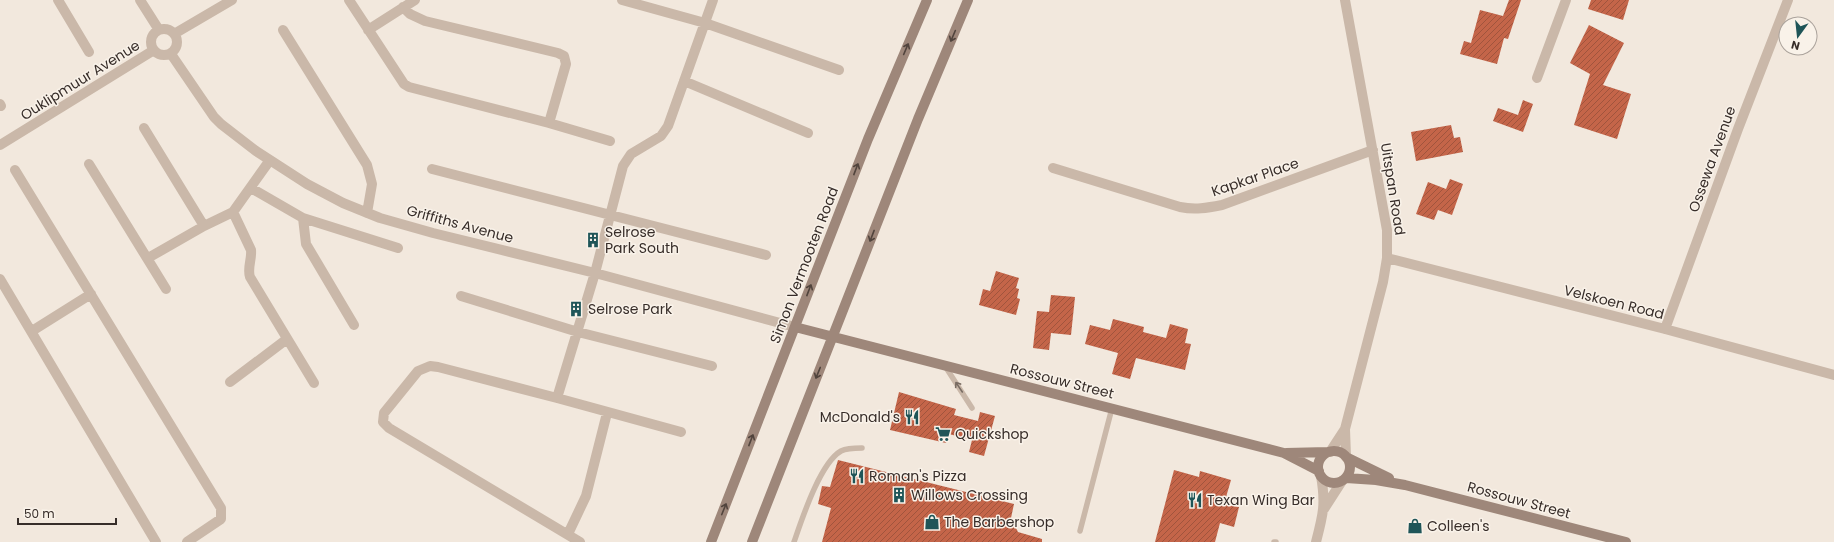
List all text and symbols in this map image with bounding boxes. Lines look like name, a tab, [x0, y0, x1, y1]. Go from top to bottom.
north arrow	[1778, 16, 1818, 56]
one-way arrow	[949, 29, 956, 41]
street label: Ouklipmuur Avenue	[16, 35, 144, 125]
text: N	[1789, 37, 1801, 54]
one-way arrow	[903, 44, 910, 56]
street label: Ossewa Avenue	[1684, 103, 1741, 215]
street label: Uitspan Road	[1376, 141, 1410, 237]
street label: Kapkar Place	[1209, 153, 1302, 201]
one-way arrow	[853, 164, 861, 176]
street label: Simon Vermooten Road	[765, 184, 843, 346]
street label: Griffiths Avenue	[404, 200, 516, 248]
place label: Selrose Park South	[605, 222, 679, 258]
one-way arrow	[868, 229, 876, 241]
building icon: Selrose Park South	[584, 231, 602, 249]
street label: Velskoen Road	[1562, 280, 1666, 324]
one-way arrow	[806, 285, 814, 297]
place label: Selrose Park	[588, 299, 673, 319]
building icon: Selrose Park	[567, 300, 585, 318]
street label: Rossouw Street	[1008, 358, 1116, 404]
one-way arrow	[814, 367, 822, 379]
one-way arrow	[955, 382, 963, 393]
place label: McDonald's	[820, 407, 900, 427]
restaurant icon: McDonald's	[903, 408, 921, 426]
place label: Quickshop	[955, 424, 1029, 444]
supermarket icon: Quickshop	[934, 425, 952, 443]
one-way arrow	[747, 435, 755, 447]
place label: Roman's Pizza	[869, 466, 966, 486]
restaurant icon: Roman's Pizza	[848, 467, 866, 485]
street label: Rossouw Street	[1465, 477, 1573, 523]
place label: Willows Crossing	[911, 485, 1028, 505]
building icon: Willows Crossing	[890, 486, 908, 504]
place label: Texan Wing Bar	[1207, 490, 1315, 510]
restaurant icon: Texan Wing Bar	[1186, 491, 1204, 509]
scale bar	[18, 500, 116, 526]
one-way arrow	[720, 504, 728, 516]
text: 50 m	[24, 505, 55, 522]
place label: The Barbershop	[944, 512, 1054, 532]
shop icon: The Barbershop	[923, 513, 941, 531]
place label: Colleen's	[1427, 516, 1490, 536]
shop icon: Colleen's	[1406, 517, 1424, 535]

